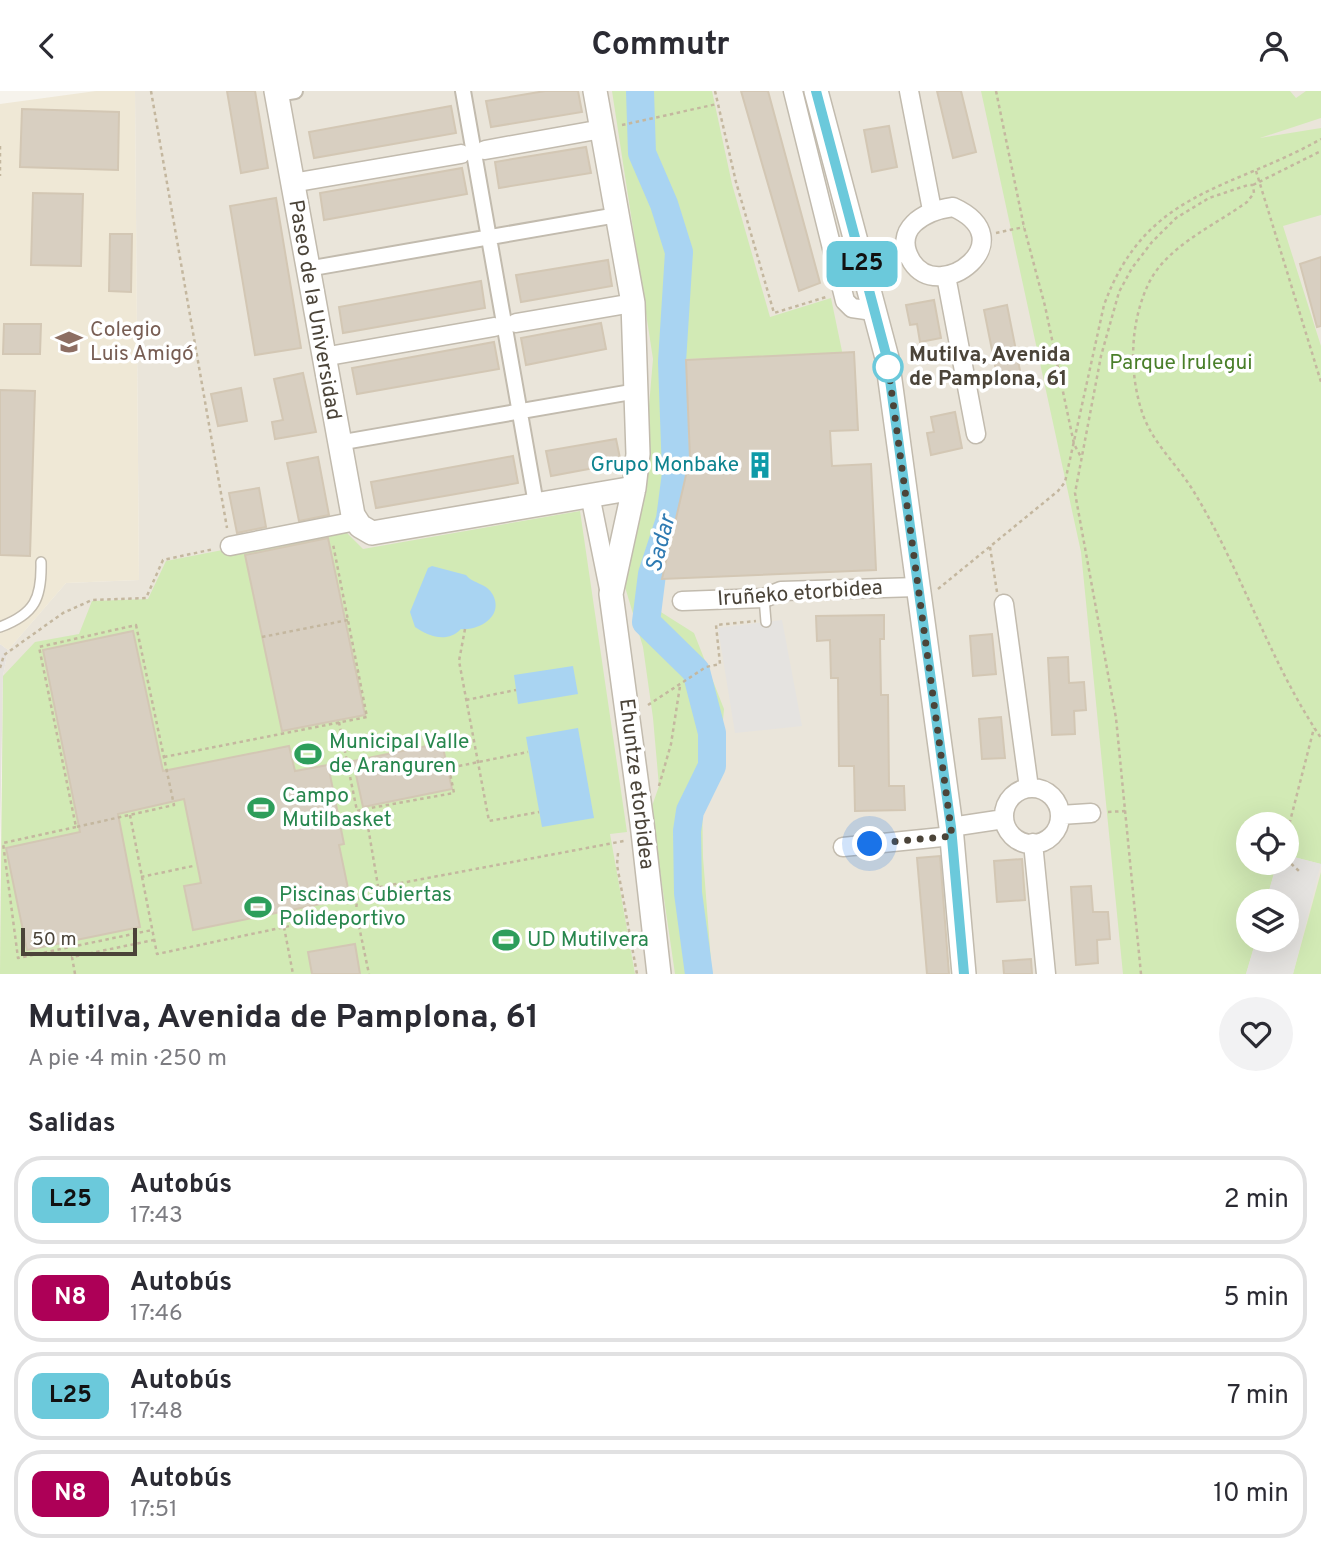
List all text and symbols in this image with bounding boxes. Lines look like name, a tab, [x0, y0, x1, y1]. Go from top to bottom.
text: Commutr	[592, 26, 729, 66]
icon: back	[28, 27, 66, 65]
icon: person	[1255, 27, 1293, 65]
street label: Paseo de la Universidad	[281, 198, 347, 422]
line badge: L25	[822, 241, 902, 287]
text: L25	[841, 249, 883, 279]
place label: Colegio Luis Amigó	[90, 317, 194, 368]
school or university icon: Colegio Luis Amigó	[54, 327, 84, 357]
place label: Mutilva, Avenida de Pamplona, 61	[909, 342, 1070, 393]
park label: Parque Irulegui	[1109, 350, 1253, 377]
marker: Mutilva, Avenida de Pamplona, 61	[873, 352, 903, 382]
building icon: Grupo Monbake	[745, 450, 775, 480]
place label: Grupo Monbake	[590, 452, 739, 479]
water label: Sadar	[640, 510, 684, 576]
street label: Iruñeko etorbidea	[716, 575, 884, 613]
street label: Ehuntze etorbidea	[612, 697, 660, 871]
place label: Municipal Valle de Aranguren	[329, 729, 469, 780]
sports icon: Municipal Valle de Aranguren	[293, 739, 323, 769]
place label: Campo Mutilbasket	[282, 783, 392, 834]
sports icon: Campo Mutilbasket	[246, 793, 276, 823]
map controls	[1236, 812, 1299, 952]
button: locate	[1236, 812, 1299, 875]
your location	[852, 826, 887, 861]
place label: Piscinas Cubiertas Polideportivo	[279, 882, 452, 933]
button: layers	[1236, 889, 1299, 952]
sports icon: Piscinas Cubiertas Polideportivo	[243, 892, 273, 922]
scale bar	[21, 925, 136, 957]
sports icon: UD Mutilvera	[491, 925, 521, 955]
place label: UD Mutilvera	[527, 927, 649, 954]
text: 50 m	[32, 928, 77, 952]
button: heart	[1219, 997, 1293, 1071]
text: Mutilva, Avenida de Pamplona, 61	[28, 998, 539, 1040]
text: A pie · 4 min · 250 m	[28, 1045, 227, 1074]
text: Salidas	[28, 1108, 116, 1141]
text: Autobús	[130, 1169, 232, 1202]
text: 2 min	[1224, 1184, 1289, 1217]
text: L25	[49, 1185, 92, 1215]
text: 17:43	[130, 1202, 183, 1231]
text: Autobús	[130, 1267, 232, 1300]
text: 5 min	[1223, 1282, 1289, 1315]
text: N8	[54, 1283, 87, 1313]
text: 17:46	[130, 1300, 183, 1329]
text: Autobús	[130, 1365, 232, 1398]
text: 7 min	[1227, 1380, 1289, 1413]
text: L25	[49, 1381, 92, 1411]
text: 17:48	[130, 1398, 183, 1427]
text: Autobús	[130, 1463, 232, 1496]
text: 10 min	[1213, 1478, 1289, 1511]
text: N8	[54, 1479, 87, 1509]
text: 17:51	[130, 1496, 178, 1525]

